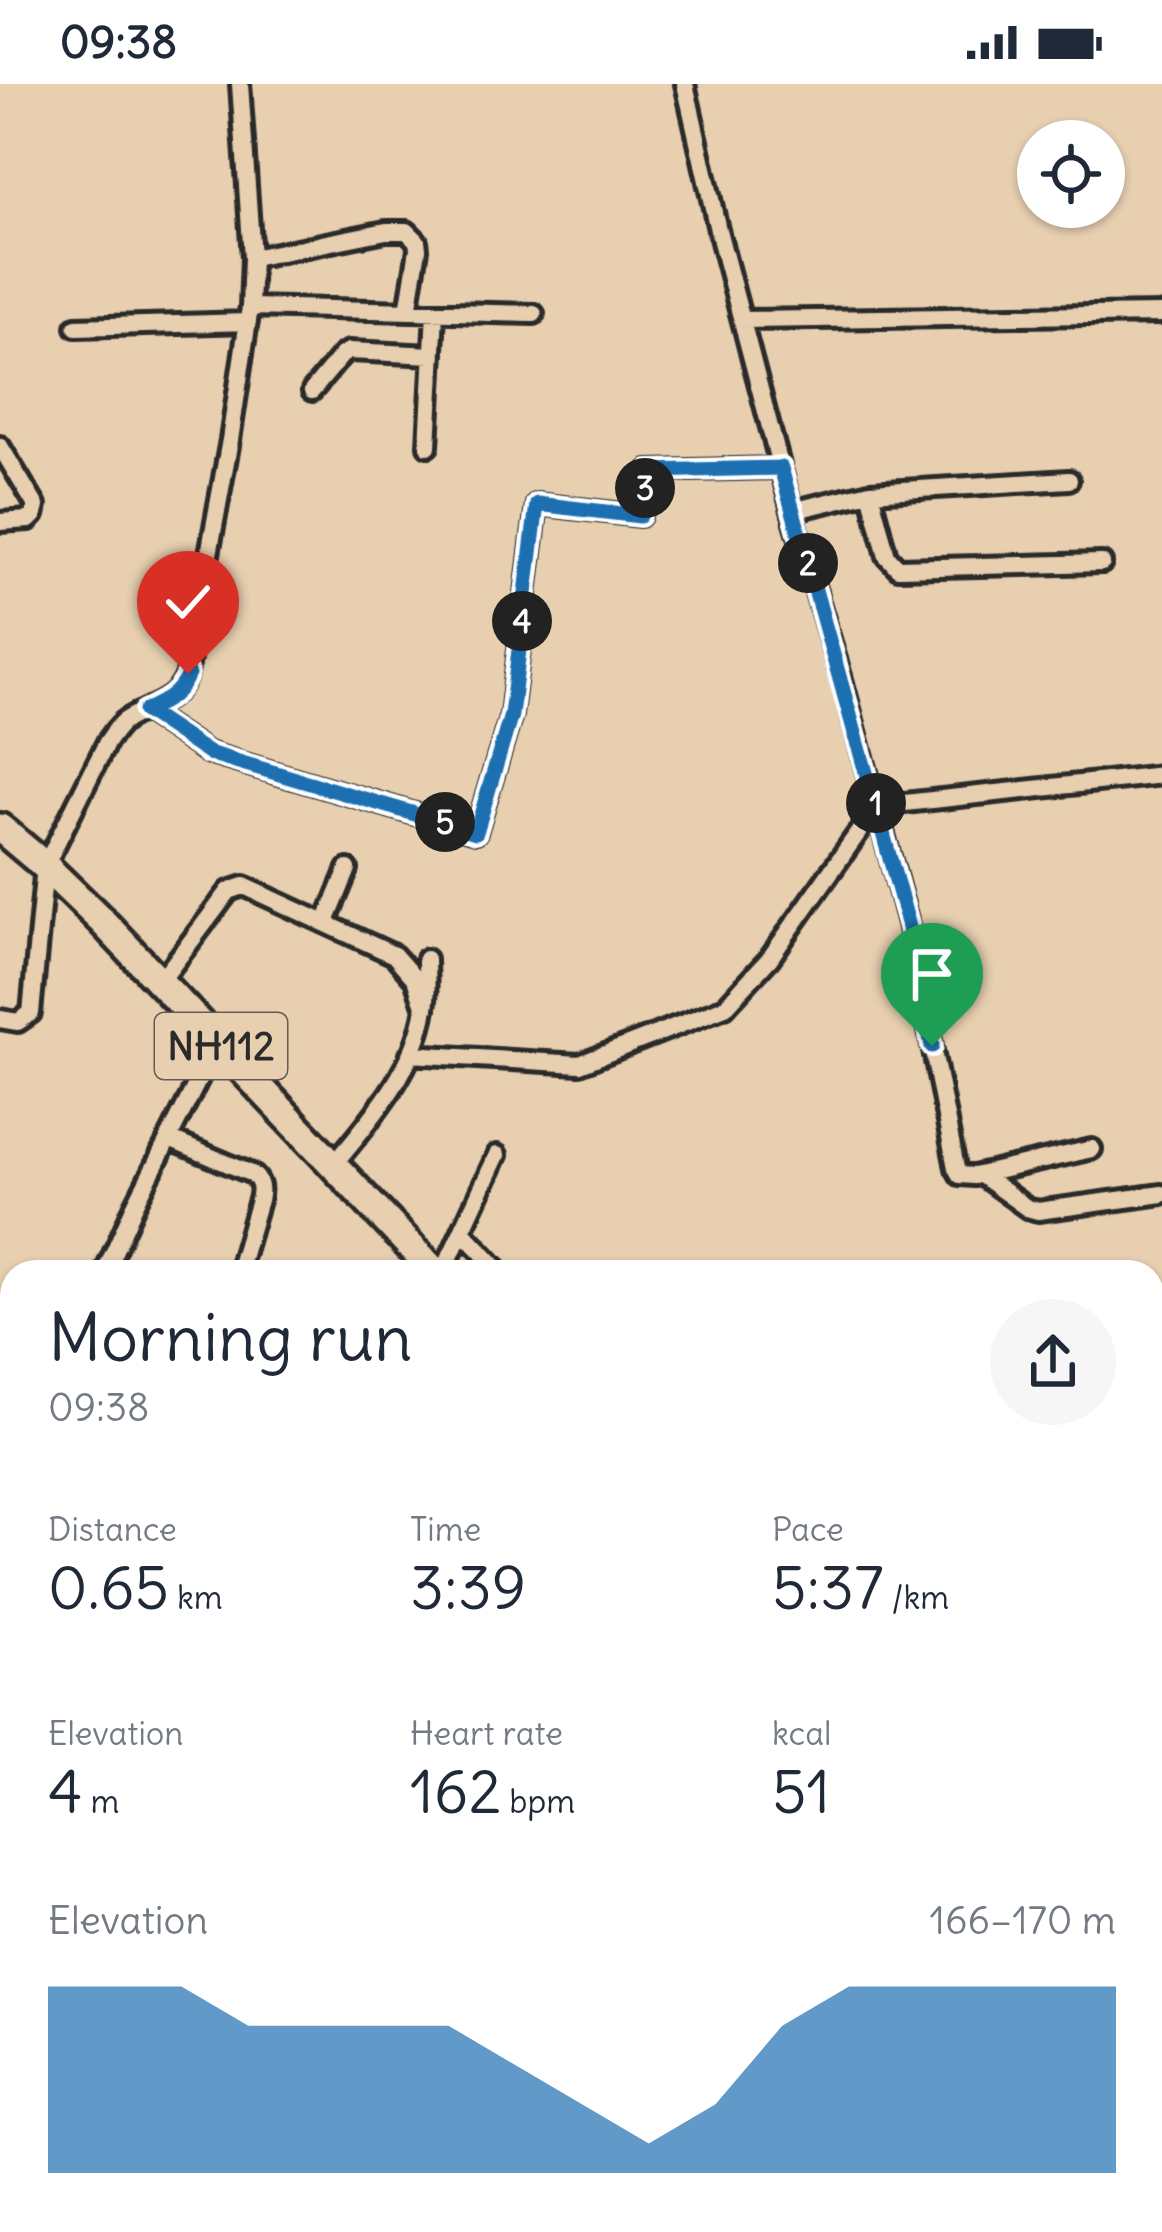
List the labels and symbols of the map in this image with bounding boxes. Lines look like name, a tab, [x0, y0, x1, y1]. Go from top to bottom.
pin: 3	[615, 458, 675, 518]
pin: 2	[778, 533, 838, 593]
pin	[137, 551, 239, 674]
pin: 4	[492, 591, 552, 651]
pin: 1	[846, 773, 906, 833]
pin: 5	[415, 792, 475, 852]
pin	[881, 923, 983, 1046]
road number: NH112	[155, 1013, 287, 1079]

